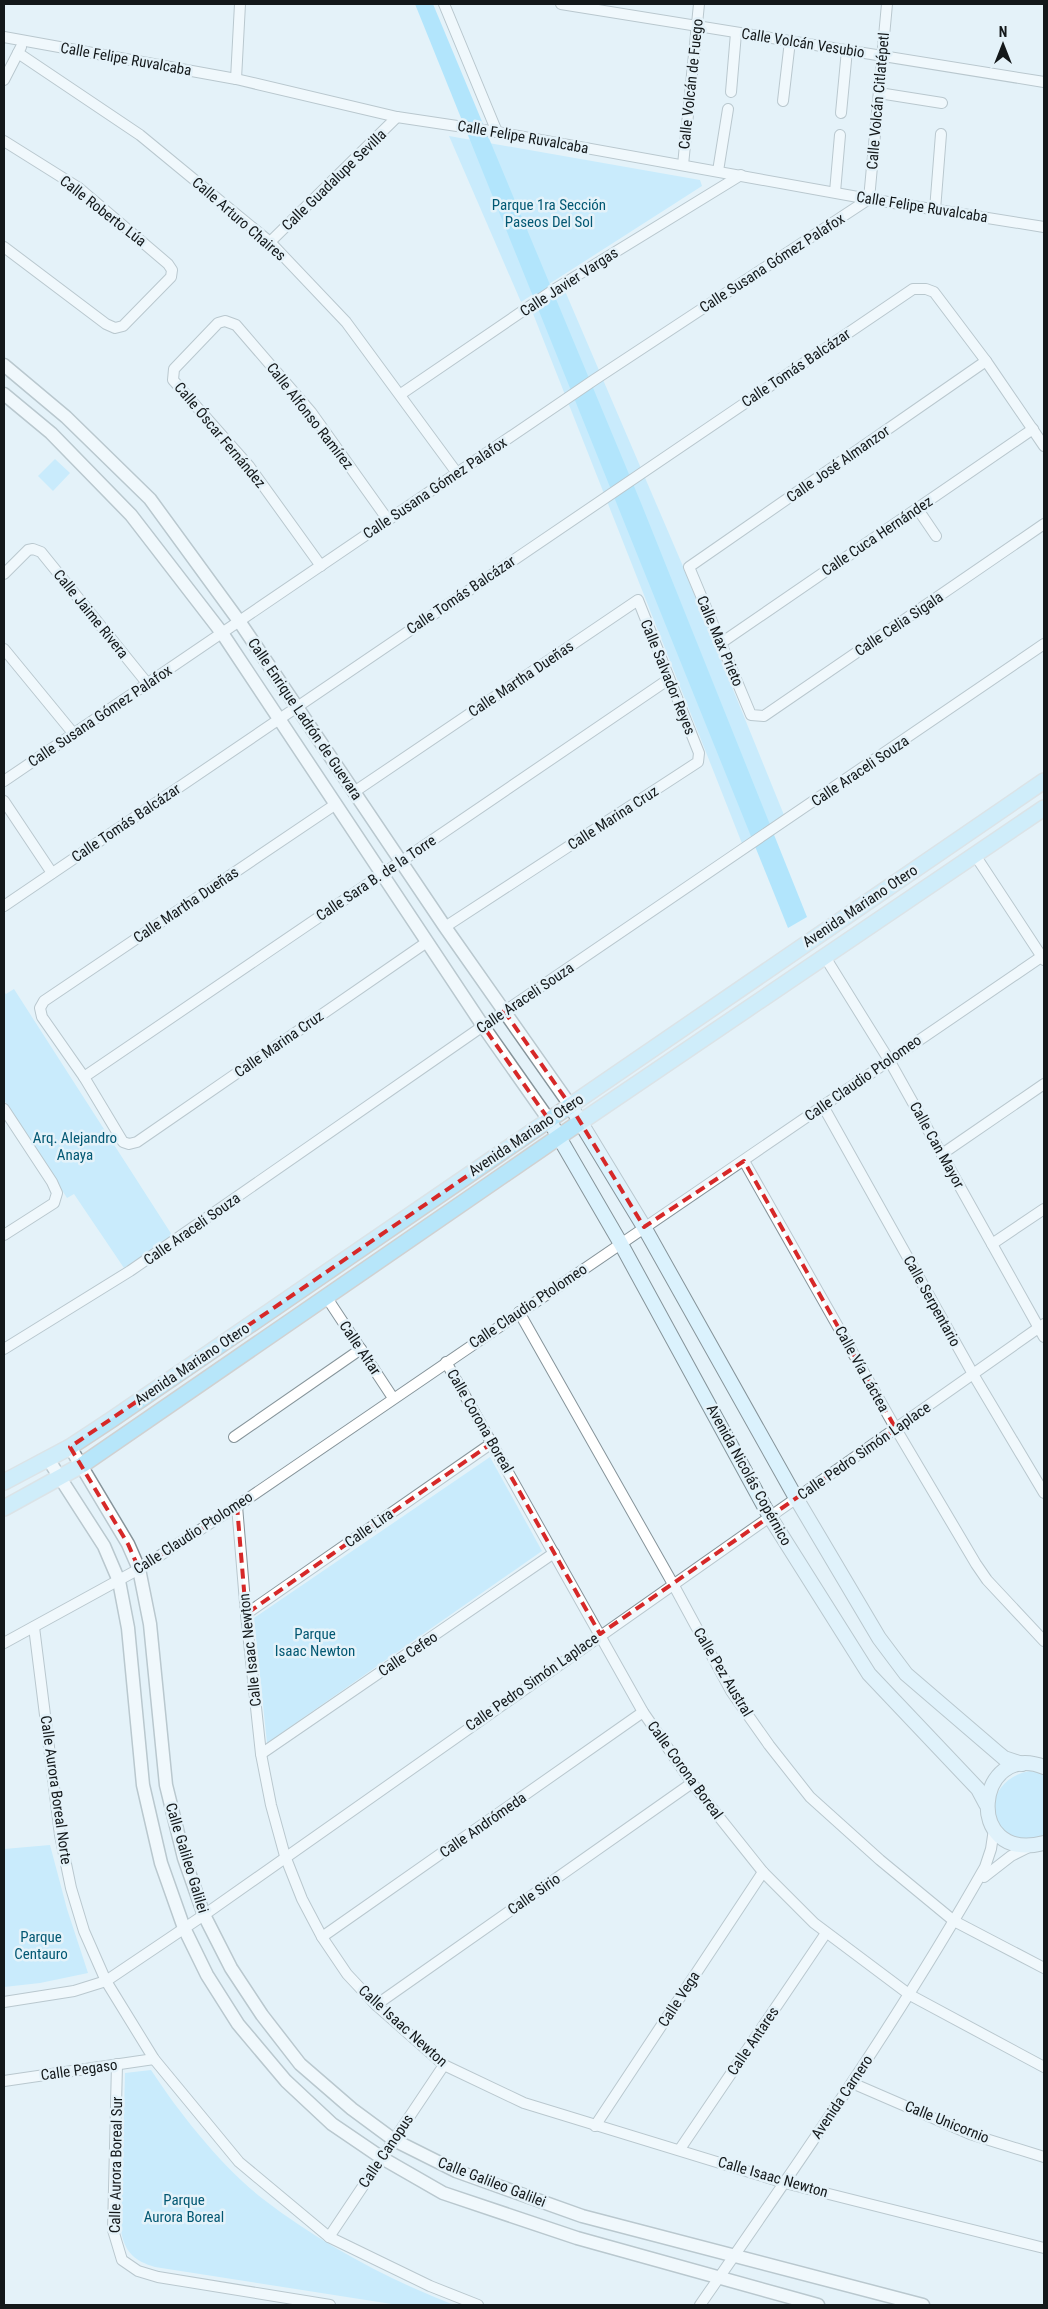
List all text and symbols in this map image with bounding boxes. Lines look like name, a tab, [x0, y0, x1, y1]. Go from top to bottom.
street label: Calle Volcán de Fuego	[675, 18, 707, 150]
north arrow	[978, 20, 1028, 70]
street label: Calle Volcán Vesubio	[740, 24, 866, 62]
text: N	[999, 24, 1007, 40]
street label: Calle Volcán Citlatépetl	[863, 32, 893, 170]
street label: Calle Felipe Ruvalcaba	[59, 39, 193, 79]
street label: Calle Felipe Ruvalcaba	[456, 117, 590, 157]
street label: Calle Guadalupe Sevilla	[278, 126, 390, 234]
street label: Calle Roberto Lúa	[56, 172, 150, 250]
street label: Calle Arturo Chaires	[188, 173, 290, 265]
street label: Calle Felipe Ruvalcaba	[855, 188, 989, 226]
park label: Parque 1ra Sección Paseos Del Sol	[492, 196, 606, 231]
street label: Calle Susana Gómez Palafox	[696, 209, 848, 317]
street label: Calle Javier Vargas	[517, 243, 622, 320]
street label: Calle Tomás Balcázar	[738, 325, 854, 411]
street label: Calle Alfonso Ramírez	[263, 359, 357, 473]
street label: Calle Óscar Fernández	[171, 378, 269, 492]
street label: Calle José Almanzor	[783, 422, 893, 506]
street label: Calle Susana Gómez Palafox	[360, 433, 511, 543]
street label: Calle Cuca Hernández	[818, 492, 936, 580]
street label: Calle Tomás Balcázar	[403, 552, 519, 638]
street label: Calle Jaime Rivera	[50, 566, 132, 662]
street label: Calle Celia Sigala	[851, 588, 947, 660]
street label: Calle Max Prieto	[693, 593, 747, 689]
street label: Calle Salvador Reyes	[637, 617, 699, 737]
street label: Calle Enrique Ladrón de Guevara	[244, 635, 366, 803]
street label: Calle Martha Dueñas	[465, 637, 577, 721]
street label: Calle Susana Gómez Palafox	[25, 661, 176, 771]
street label: Calle Araceli Souza	[808, 732, 912, 810]
street label: Calle Tomás Balcázar	[68, 780, 184, 866]
street label: Calle Marina Cruz	[564, 782, 662, 854]
street label: Calle Sara B. de la Torre	[313, 831, 439, 925]
street label: Avenida Mariano Otero	[799, 861, 921, 951]
street label: Calle Martha Dueñas	[130, 863, 242, 947]
street label: Calle Araceli Souza	[473, 959, 577, 1037]
street label: Calle Marina Cruz	[231, 1007, 327, 1081]
street label: Calle Claudio Ptolomeo	[801, 1031, 925, 1125]
street label: Avenida Mariano Otero	[465, 1090, 587, 1180]
street label: Calle Can Mayor	[906, 1099, 968, 1192]
park label: Arq. Alejandro Anaya	[33, 1129, 117, 1164]
street label: Calle Araceli Souza	[140, 1189, 244, 1269]
street label: Calle Serpentario	[900, 1252, 964, 1350]
street label: Calle Claudio Ptolomeo	[466, 1260, 590, 1352]
street label: Calle Altar	[335, 1318, 385, 1379]
street label: Avenida Mariano Otero	[131, 1319, 253, 1409]
street label: Calle Vía Láctea	[831, 1323, 893, 1415]
street label: Calle Corona Boreal	[443, 1366, 517, 1476]
street label: Calle Pedro Simón Laplace	[794, 1398, 934, 1504]
street label: Avenida Nicolás Copérnico	[703, 1401, 795, 1549]
street label: Calle Claudio Ptolomeo	[130, 1488, 256, 1578]
street label: Calle Lira	[341, 1505, 397, 1551]
street label: Calle Isaac Newton	[235, 1593, 265, 1707]
street label: Calle Pez Austral	[689, 1624, 757, 1720]
park label: Parque Isaac Newton	[275, 1625, 355, 1660]
street label: Calle Cefeo	[375, 1628, 441, 1680]
street label: Calle Pedro Simón Laplace	[462, 1629, 602, 1735]
street label: Calle Aurora Boreal Norte	[37, 1714, 75, 1866]
street label: Calle Corona Boreal	[643, 1717, 727, 1823]
street label: Calle Andrómeda	[436, 1789, 530, 1861]
street label: Calle Galileo Galilei	[162, 1801, 212, 1915]
street label: Calle Sirio	[504, 1869, 564, 1919]
park label: Parque Centauro	[14, 1928, 68, 1963]
street label: Calle Vega	[654, 1968, 704, 2030]
street label: Calle Isaac Newton	[355, 1981, 451, 2071]
street label: Calle Antares	[723, 2003, 783, 2079]
street label: Avenida Carnero	[807, 2052, 877, 2142]
street label: Calle Pegaso	[39, 2056, 119, 2084]
street label: Calle Aurora Boreal Sur	[106, 2096, 126, 2233]
street label: Calle Unicornio	[902, 2097, 992, 2147]
street label: Calle Canopus	[355, 2111, 417, 2191]
street label: Calle Galileo Galilei	[435, 2153, 549, 2211]
street label: Calle Isaac Newton	[716, 2153, 830, 2201]
park label: Parque Aurora Boreal	[144, 2191, 224, 2226]

